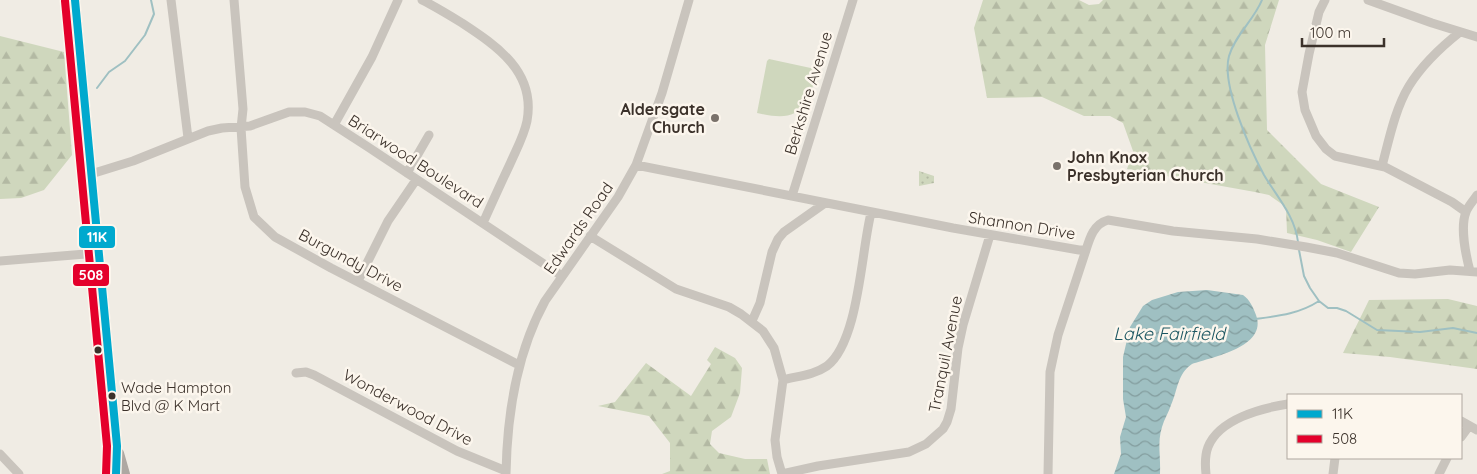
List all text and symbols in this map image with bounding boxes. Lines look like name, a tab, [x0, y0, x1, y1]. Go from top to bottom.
scale bar	[1302, 15, 1384, 47]
text: 100 m	[1310, 23, 1351, 42]
street label: Berkshire Avenue	[780, 29, 836, 157]
place label: Aldersgate Church	[620, 99, 705, 137]
street label: Briarwood Boulevard	[345, 110, 487, 212]
marker: Aldersgate Church	[709, 112, 721, 124]
place label: John Knox Presbyterian Church	[1067, 147, 1224, 185]
marker: John Knox Presbyterian Church	[1051, 160, 1063, 172]
street label: Edwards Road	[539, 178, 617, 278]
street label: Shannon Drive	[967, 207, 1077, 243]
street label: Burgundy Drive	[295, 224, 407, 296]
line badge: 11K	[78, 225, 116, 249]
text: 11K	[87, 228, 107, 246]
line badge: 508	[72, 263, 110, 287]
text: 508	[79, 266, 103, 284]
street label: Tranquil Avenue	[924, 294, 966, 414]
water label: Lake Fairfield	[1113, 322, 1227, 345]
unlabelled marker	[93, 345, 103, 355]
street label: Wonderwood Drive	[340, 364, 476, 450]
place label: Wade Hampton Blvd @ K Mart	[121, 378, 232, 415]
marker: Wade Hampton Blvd @ K Mart	[107, 391, 117, 401]
legend	[1287, 394, 1462, 459]
text: 11K	[1332, 404, 1353, 423]
text: 508	[1332, 429, 1357, 448]

